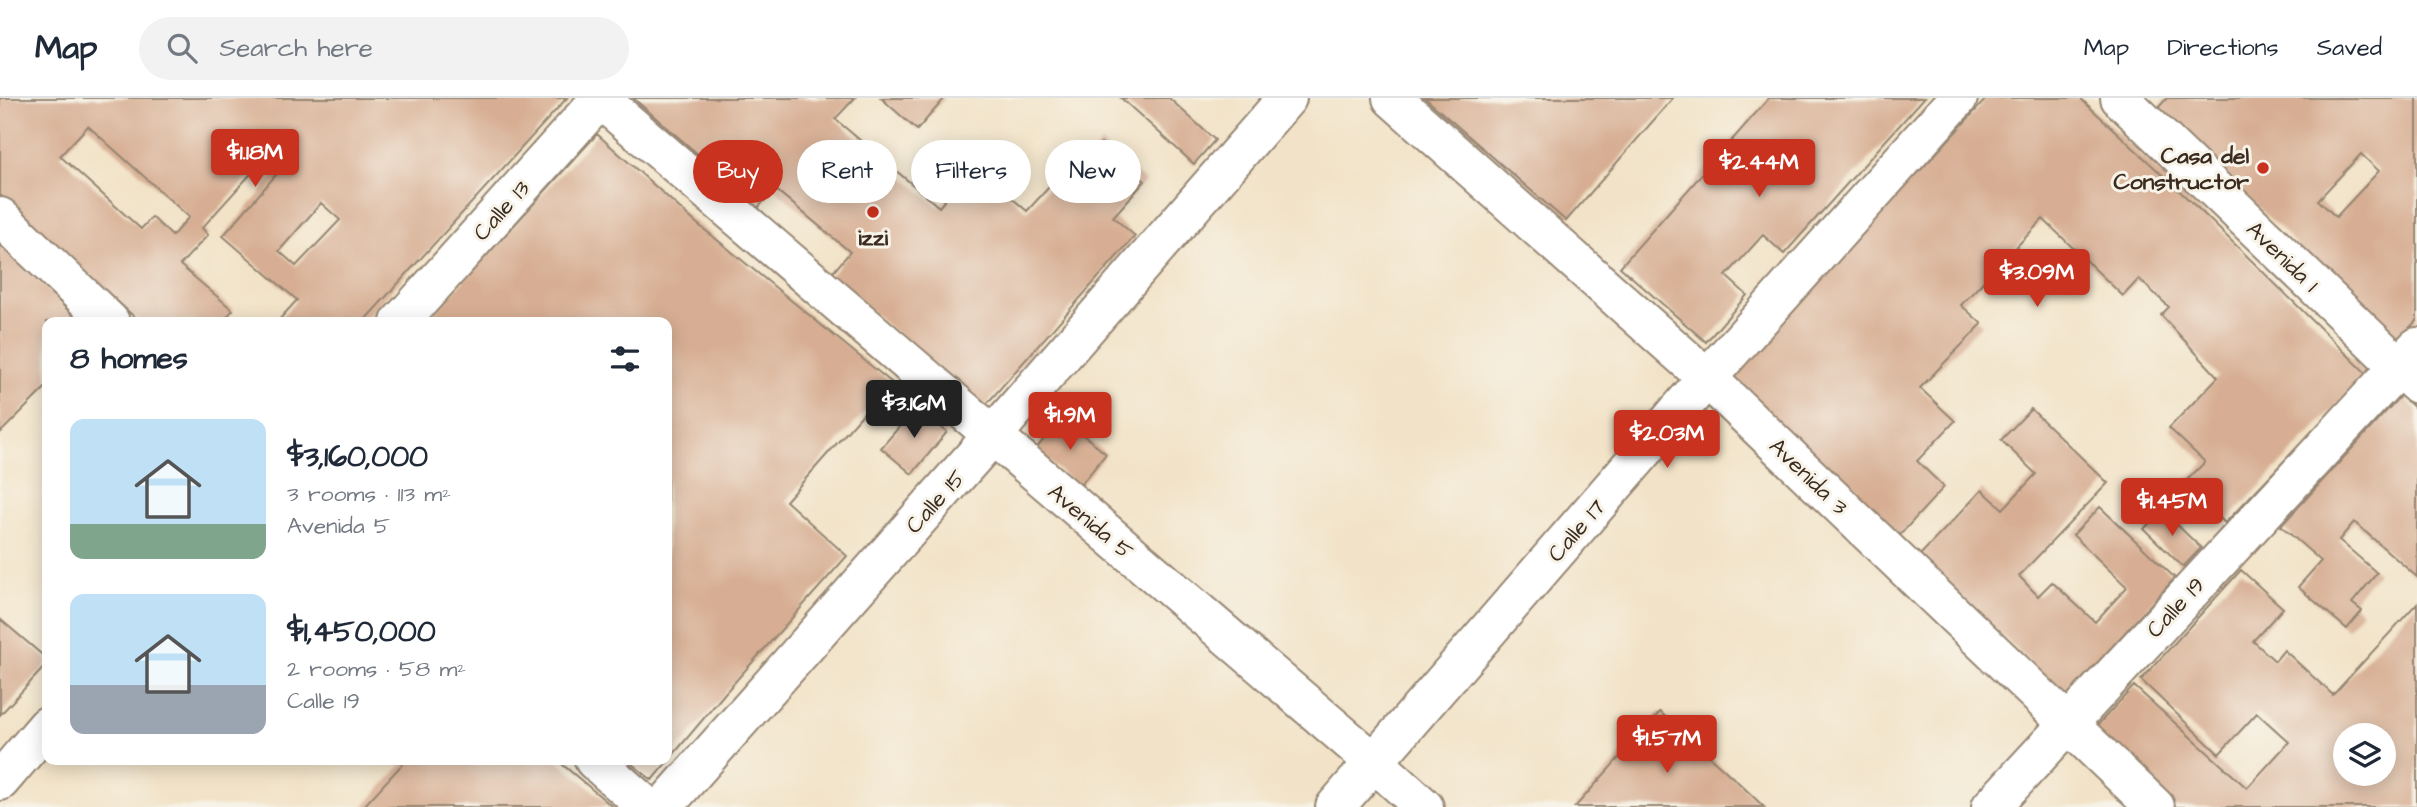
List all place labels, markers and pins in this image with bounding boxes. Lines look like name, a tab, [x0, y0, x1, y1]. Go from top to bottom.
pin: $1.18M	[198, 130, 312, 189]
pin: $2.44M	[1702, 140, 1816, 199]
place label: Casa del Constructor	[2114, 140, 2249, 198]
marker: Casa del Constructor	[2255, 160, 2271, 176]
marker: izzi	[865, 204, 881, 220]
place label: izzi	[858, 222, 888, 254]
pin: $3.09M	[1980, 250, 2094, 309]
pin: $3.16M	[857, 380, 971, 440]
pin: $1.9M	[1021, 392, 1119, 452]
pin: $2.03M	[1610, 410, 1724, 470]
pin: $1.45M	[2115, 478, 2229, 538]
pin: $1.57M	[1610, 716, 1724, 775]

